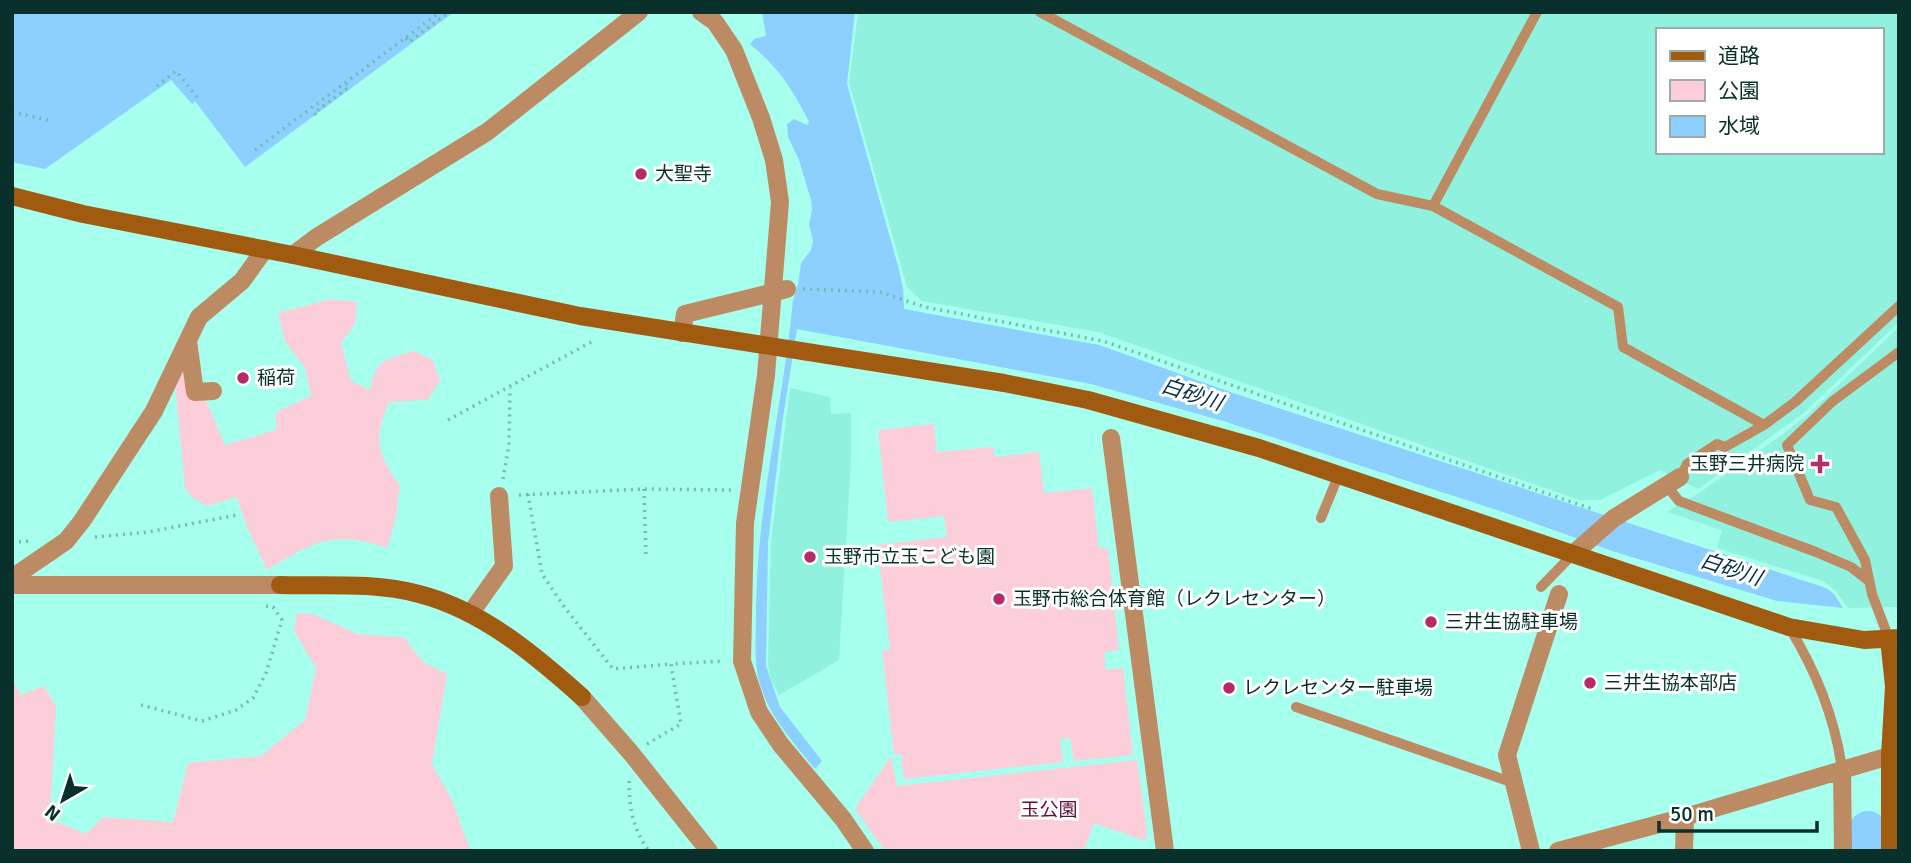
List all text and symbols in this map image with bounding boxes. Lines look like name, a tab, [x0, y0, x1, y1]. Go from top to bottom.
legend	[1656, 28, 1883, 154]
text: 道路	[1718, 43, 1760, 69]
text: 公園	[1718, 78, 1760, 104]
text: 水域	[1718, 113, 1760, 139]
place label: 大聖寺	[655, 162, 712, 186]
marker: 大聖寺	[633, 166, 649, 182]
place label: 稲荷	[257, 366, 295, 390]
marker: 稲荷	[235, 370, 251, 386]
water label: 白砂川	[1158, 372, 1228, 417]
place label: 玉野三井病院	[1690, 452, 1804, 476]
marker: 玉野三井病院	[1810, 454, 1830, 474]
place label: 玉野市立玉こども園	[824, 545, 995, 569]
water label: 白砂川	[1697, 547, 1767, 592]
marker: 玉野市立玉こども園	[802, 549, 818, 565]
place label: 玉野市総合体育館（レクレセンター）	[1013, 587, 1336, 611]
marker: 玉野市総合体育館（レクレセンター）	[991, 591, 1007, 607]
place label: 三井生協駐車場	[1445, 610, 1578, 634]
marker: 三井生協駐車場	[1423, 614, 1439, 630]
place label: 三井生協本部店	[1604, 671, 1737, 695]
marker: 三井生協本部店	[1582, 675, 1598, 691]
place label: レクレセンター駐車場	[1243, 676, 1433, 700]
marker: レクレセンター駐車場	[1221, 680, 1237, 696]
north arrow	[28, 765, 98, 835]
scale bar	[1659, 790, 1816, 834]
park label: 玉公園	[1020, 798, 1078, 822]
text: N	[40, 799, 66, 826]
text: 50 m	[1670, 801, 1714, 827]

